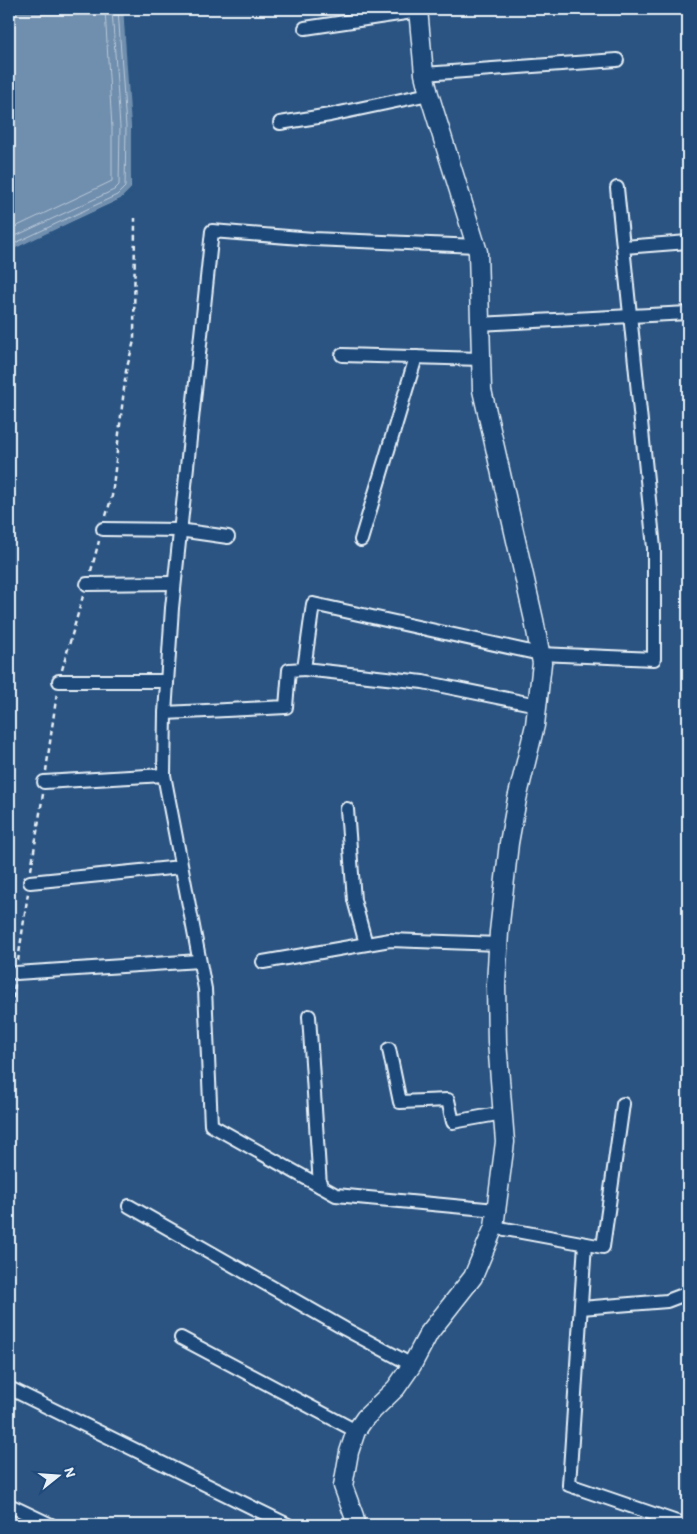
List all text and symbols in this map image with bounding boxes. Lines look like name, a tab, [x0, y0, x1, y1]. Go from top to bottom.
north arrow	[32, 1452, 82, 1502]
text: N	[60, 1465, 79, 1479]

